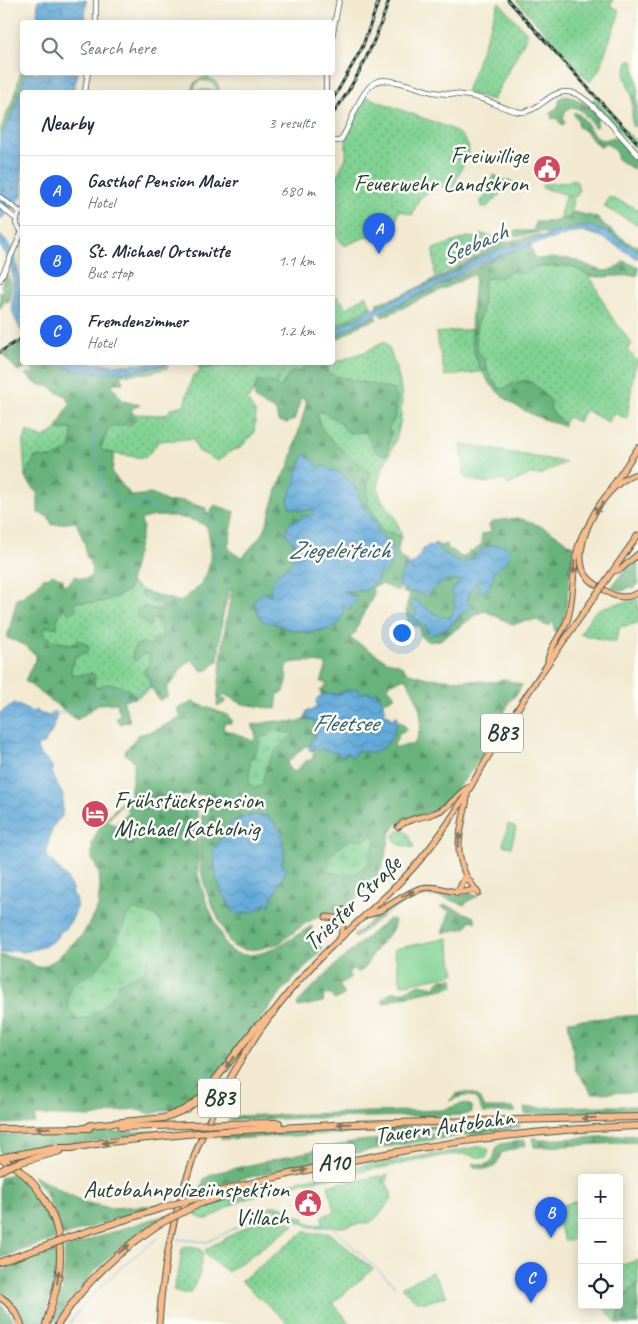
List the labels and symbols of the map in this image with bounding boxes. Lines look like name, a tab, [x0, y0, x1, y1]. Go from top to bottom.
place label: Freiwillige Feuerwehr Landskron	[354, 140, 530, 198]
public building icon: Freiwillige Feuerwehr Landskron	[532, 154, 562, 184]
pin: A	[363, 213, 395, 254]
water label: Seebach	[436, 215, 514, 273]
one-way arrow	[594, 501, 604, 514]
water label: Ziegeleiteich	[288, 534, 391, 566]
one-way arrow	[570, 559, 578, 575]
your location	[389, 620, 415, 646]
water label: Fleetsee	[312, 707, 382, 739]
road number: B83	[481, 714, 523, 752]
place label: Frühstückspension Michael Katholnig	[114, 785, 265, 843]
hotel icon: Frühstückspension Michael Katholnig	[80, 799, 110, 829]
one-way arrow	[456, 832, 464, 848]
street label: Triester Straße	[297, 847, 409, 957]
one-way arrow	[401, 890, 415, 898]
one-way arrow	[224, 1055, 235, 1068]
road number: B83	[198, 1078, 240, 1118]
street label: Tauern Autobahn	[372, 1101, 517, 1151]
one-way arrow	[581, 1114, 597, 1122]
one-way arrow	[336, 1121, 352, 1129]
one-way arrow	[35, 1124, 51, 1132]
one-way arrow	[101, 1139, 117, 1147]
road number: A10	[313, 1144, 355, 1182]
one-way arrow	[293, 1167, 308, 1175]
place label: Autobahnpolizeiinspektion Villach	[83, 1174, 291, 1232]
public building icon: Autobahnpolizeiinspektion Villach	[293, 1188, 323, 1218]
pin: B	[535, 1197, 567, 1238]
one-way arrow	[118, 1243, 131, 1254]
pin: C	[515, 1262, 547, 1303]
one-way arrow	[54, 1268, 62, 1284]

